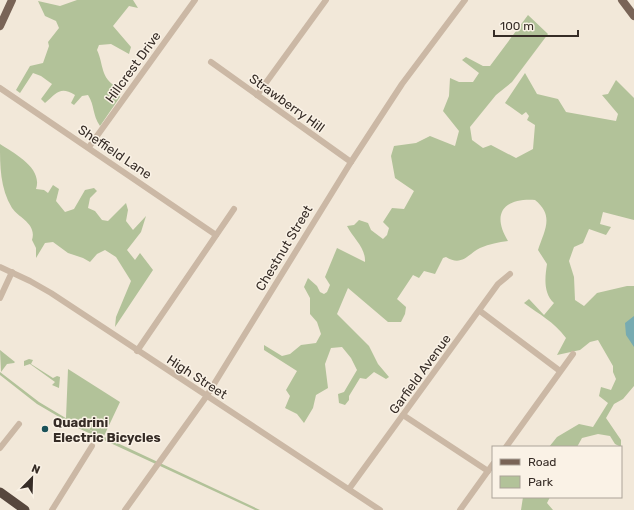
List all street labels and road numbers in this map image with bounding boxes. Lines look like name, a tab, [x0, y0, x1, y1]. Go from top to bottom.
street label: Hillcrest Drive	[102, 29, 164, 105]
street label: Strawberry Hill	[246, 71, 328, 135]
street label: Sheffield Lane	[75, 122, 155, 182]
street label: Chestnut Street	[253, 203, 315, 293]
street label: Garfield Avenue	[386, 331, 454, 417]
street label: High Street	[163, 352, 230, 403]

